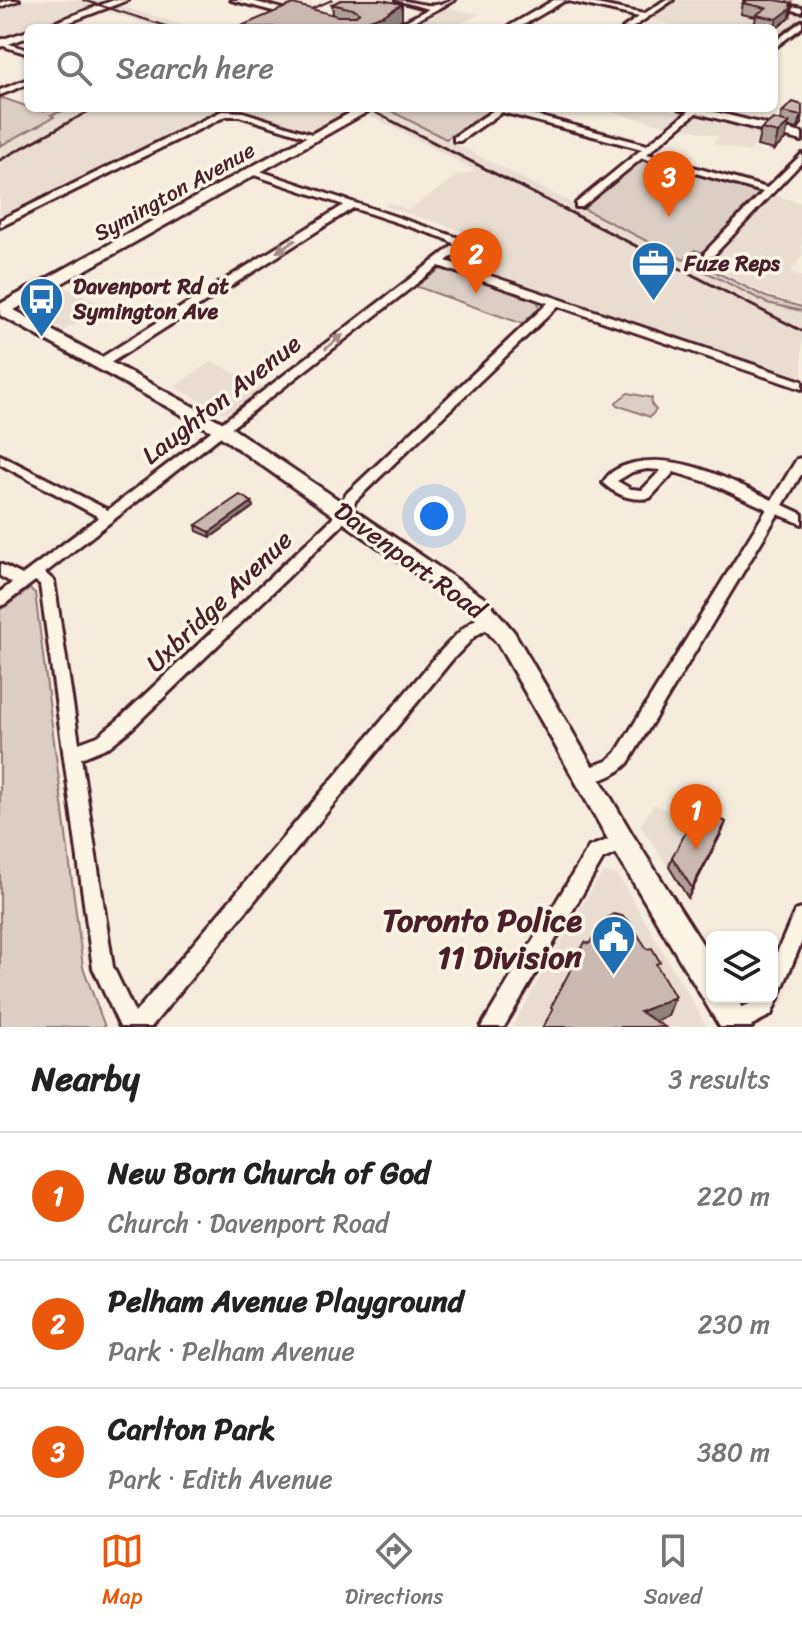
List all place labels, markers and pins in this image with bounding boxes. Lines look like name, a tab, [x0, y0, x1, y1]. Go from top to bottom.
pin: 3	[643, 151, 695, 217]
pin: 2	[450, 228, 502, 294]
office icon: Fuze Reps	[629, 239, 677, 302]
place label: Fuze Reps	[683, 244, 781, 283]
place label: Davenport Rd at Symington Ave	[72, 267, 229, 331]
bus stop icon: Davenport Rd at Symington Ave	[18, 275, 66, 338]
pin: 1	[670, 784, 722, 850]
place label: Toronto Police 11 Division	[382, 892, 583, 986]
public building icon: Toronto Police 11 Division	[589, 914, 637, 977]

